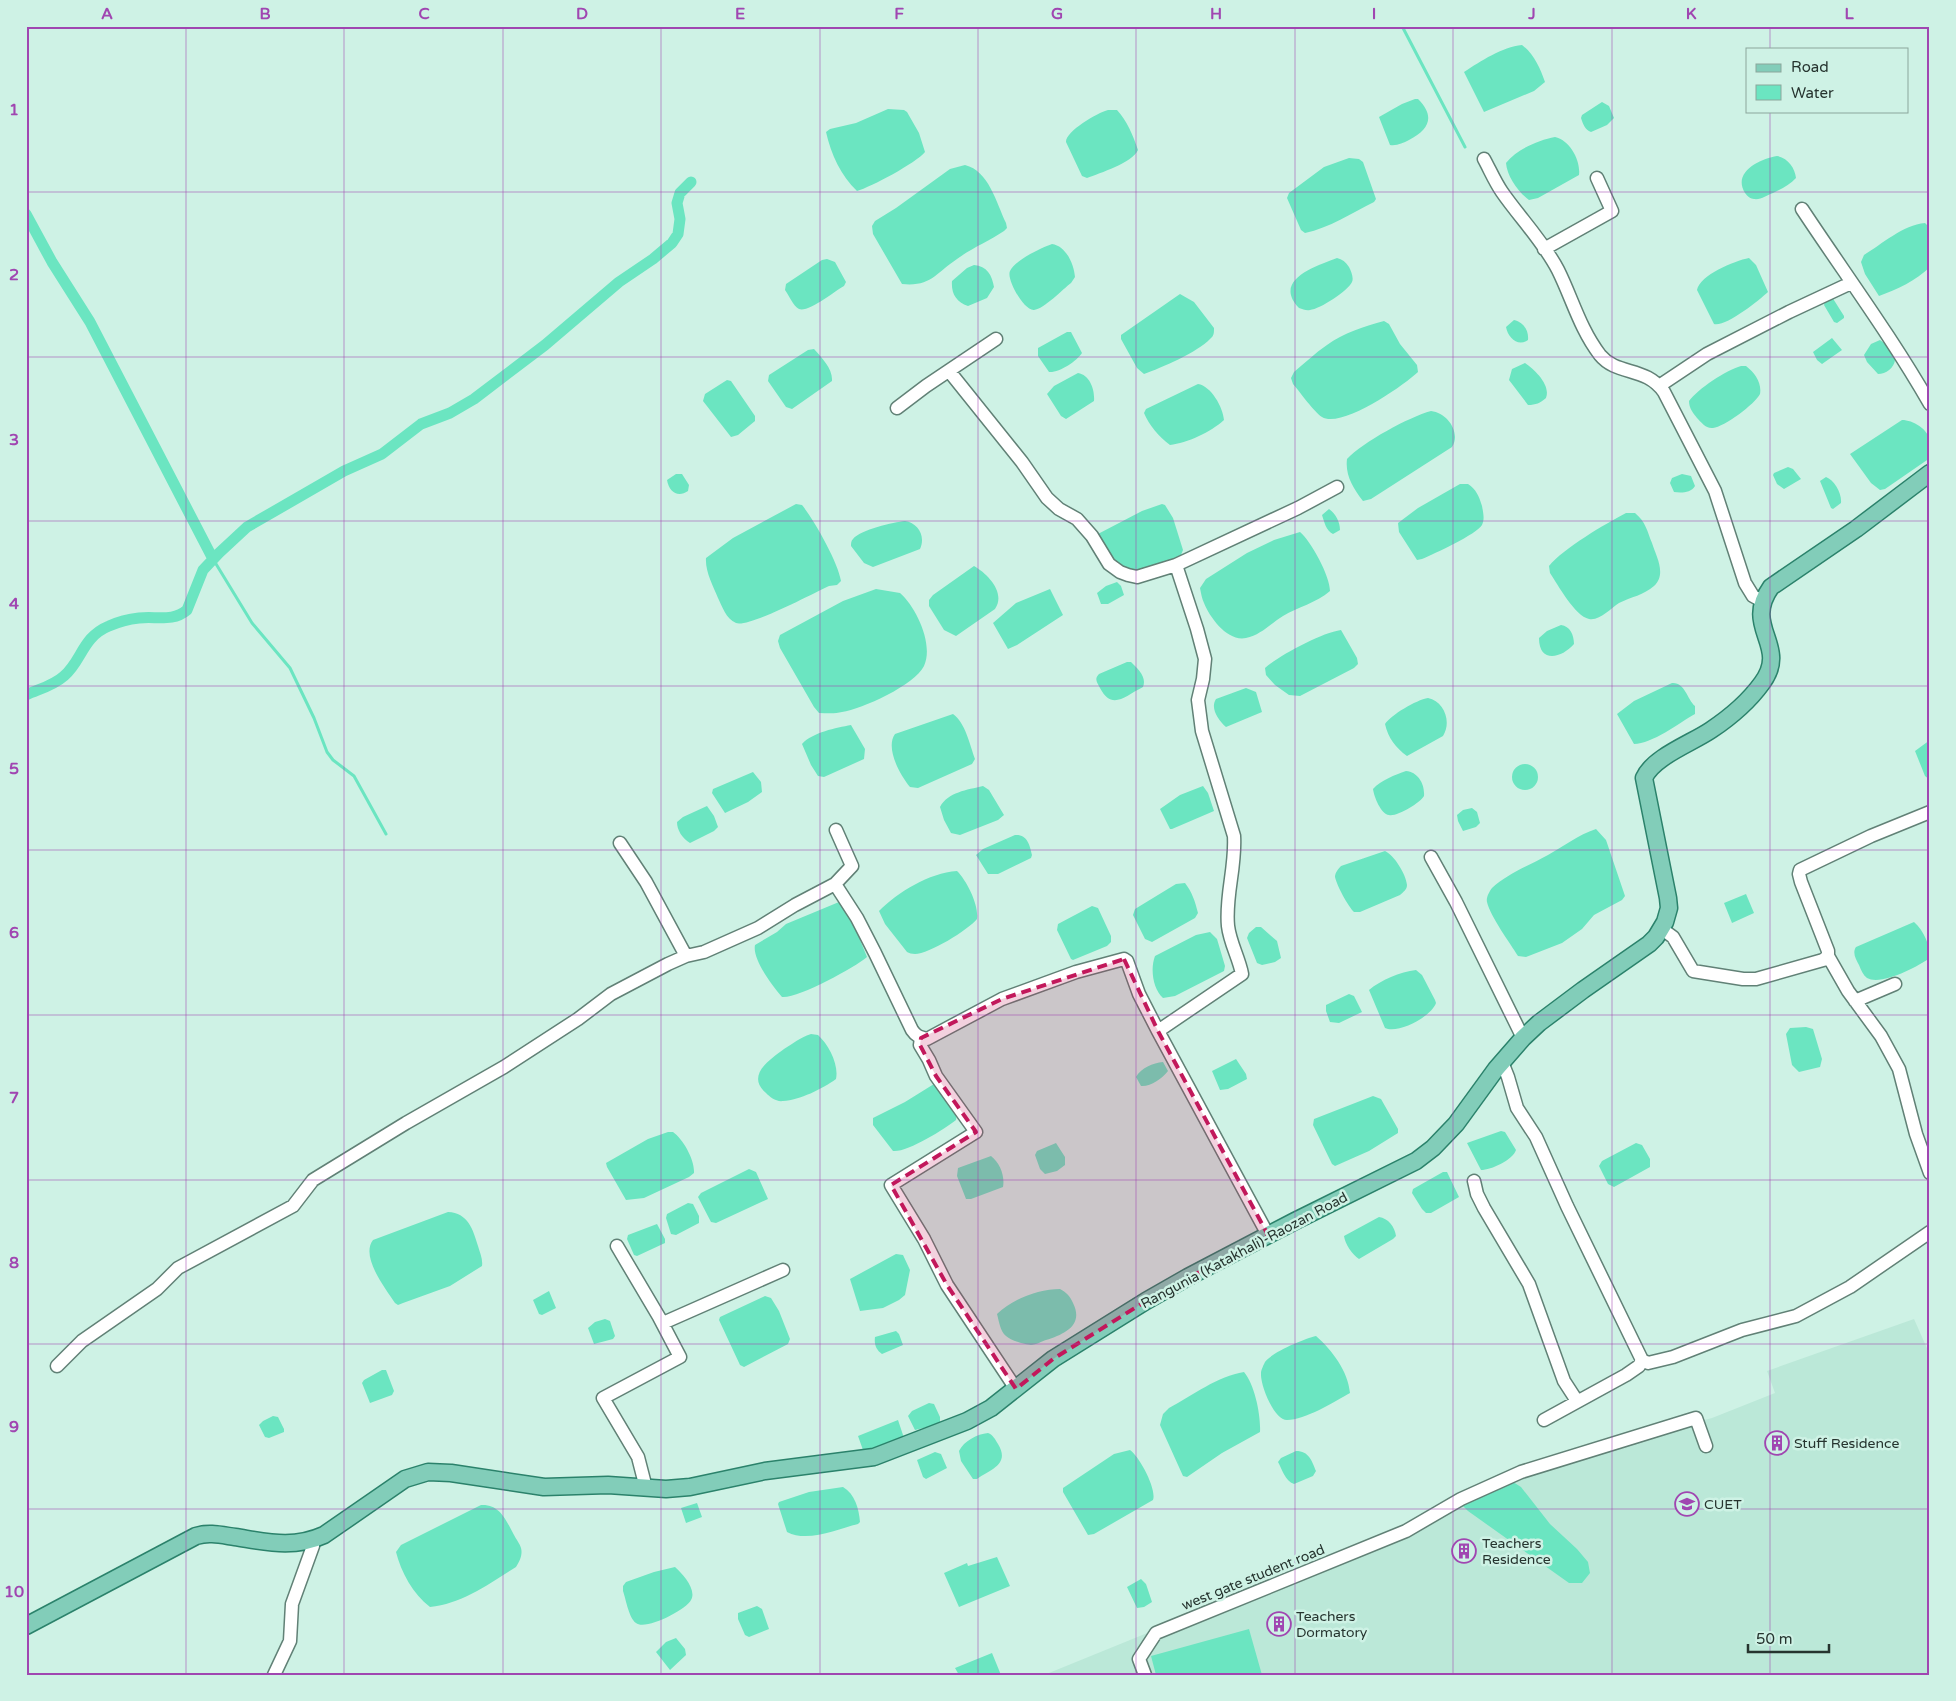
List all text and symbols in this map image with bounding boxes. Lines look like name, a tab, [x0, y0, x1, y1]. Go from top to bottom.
text: A	[101, 4, 113, 24]
text: B	[259, 4, 271, 24]
text: C	[418, 4, 430, 24]
text: D	[576, 4, 588, 24]
text: E	[735, 4, 745, 24]
text: F	[894, 4, 904, 24]
text: G	[1051, 4, 1063, 24]
text: H	[1210, 4, 1222, 24]
text: I	[1372, 4, 1376, 24]
text: J	[1527, 4, 1536, 24]
text: K	[1686, 4, 1697, 24]
text: L	[1844, 4, 1854, 24]
legend	[1746, 48, 1908, 112]
text: Road	[1791, 58, 1829, 76]
text: Water	[1791, 84, 1834, 102]
text: 1	[9, 100, 19, 120]
text: 2	[9, 265, 19, 285]
text: 3	[9, 430, 19, 450]
text: 4	[9, 594, 19, 614]
text: 5	[9, 759, 19, 779]
text: 6	[9, 923, 19, 943]
text: 7	[9, 1088, 19, 1108]
street label: Rangunia (Katakhali)-Raozan Road	[1138, 1189, 1351, 1312]
text: 8	[9, 1253, 19, 1273]
text: 9	[9, 1417, 19, 1437]
building icon: Stuff Residence	[1764, 1430, 1790, 1456]
place label: Stuff Residence	[1794, 1435, 1899, 1452]
school or university icon: CUET	[1674, 1491, 1700, 1517]
place label: CUET	[1704, 1496, 1742, 1513]
place label: Teachers Residence	[1482, 1535, 1551, 1568]
building icon: Teachers Residence	[1451, 1538, 1477, 1564]
street label: west gate student road	[1179, 1541, 1327, 1614]
text: 10	[4, 1582, 24, 1602]
place label: Teachers Dormatory	[1296, 1608, 1368, 1641]
building icon: Teachers Dormatory	[1266, 1611, 1292, 1637]
scale bar	[1748, 1621, 1830, 1653]
text: 50 m	[1756, 1630, 1793, 1648]

